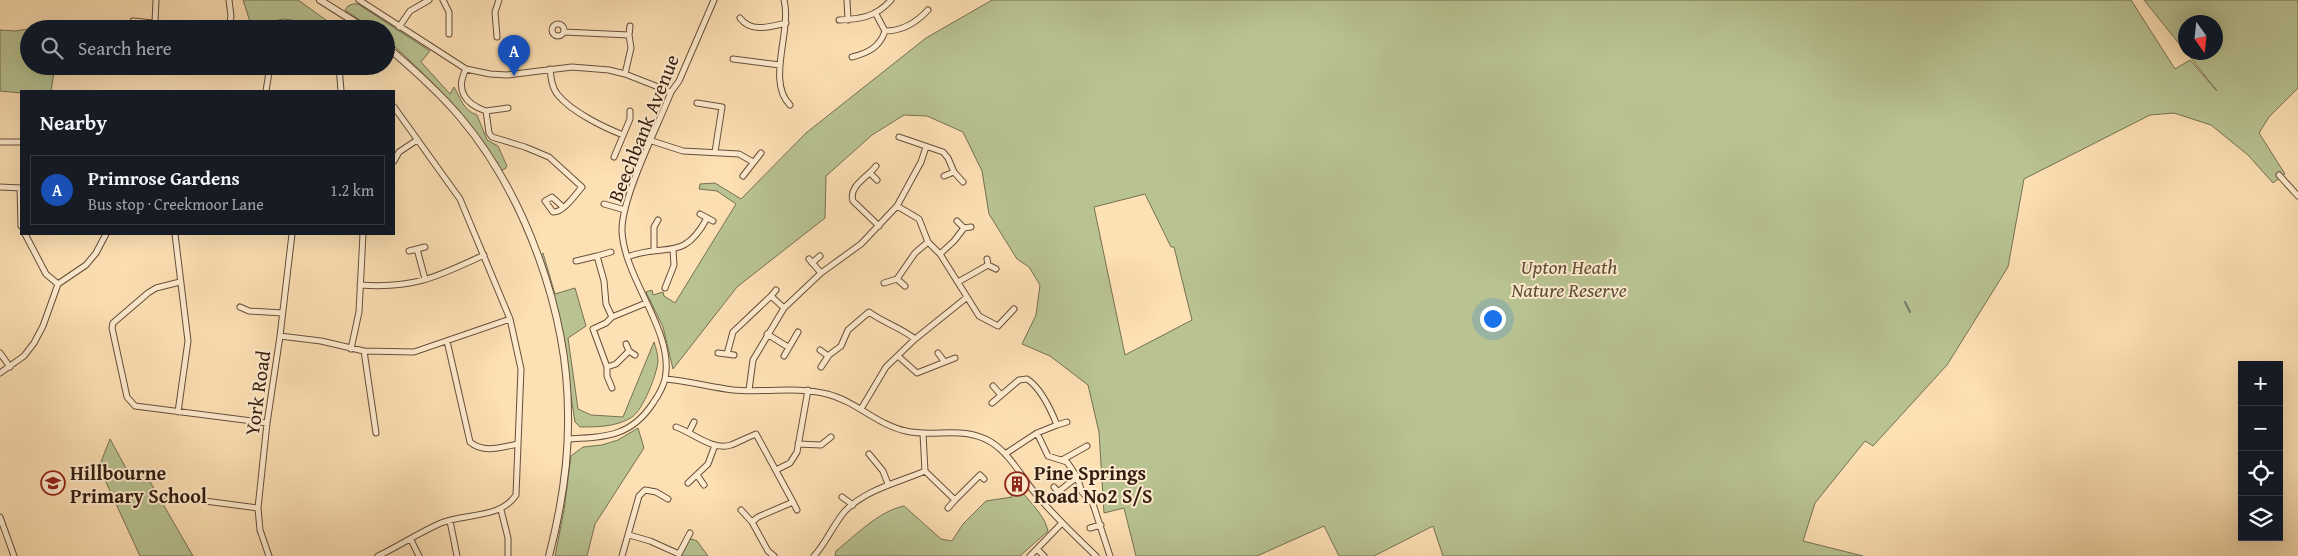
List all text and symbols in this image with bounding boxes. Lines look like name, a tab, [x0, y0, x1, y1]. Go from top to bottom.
north arrow	[2178, 15, 2223, 60]
search box	[20, 20, 395, 75]
icon: search	[38, 34, 66, 62]
text: Search here	[78, 34, 172, 62]
pin: A	[498, 35, 530, 76]
street label: Beechbank Avenue	[600, 50, 686, 206]
text: Nearby	[40, 107, 107, 138]
text: Primrose Gardens	[88, 164, 240, 192]
text: A	[52, 178, 62, 202]
text: 1.2 km	[330, 178, 374, 202]
text: Bus stop · Creekmoor Lane	[88, 192, 264, 216]
park label: Upton Heath Nature Reserve	[1510, 252, 1627, 304]
your location	[1480, 306, 1506, 332]
street label: York Road	[237, 348, 277, 437]
map controls	[2238, 361, 2283, 541]
button: +	[2238, 361, 2283, 406]
button: −	[2238, 406, 2283, 451]
button: locate	[2238, 451, 2283, 496]
place label: Hillbourne Primary School	[70, 458, 207, 510]
place label: Pine Springs Road No2 S/S	[1034, 458, 1153, 510]
school or university icon: Hillbourne Primary School	[40, 470, 66, 496]
building icon: Pine Springs Road No2 S/S	[1004, 471, 1030, 497]
button: layers	[2238, 496, 2283, 541]

